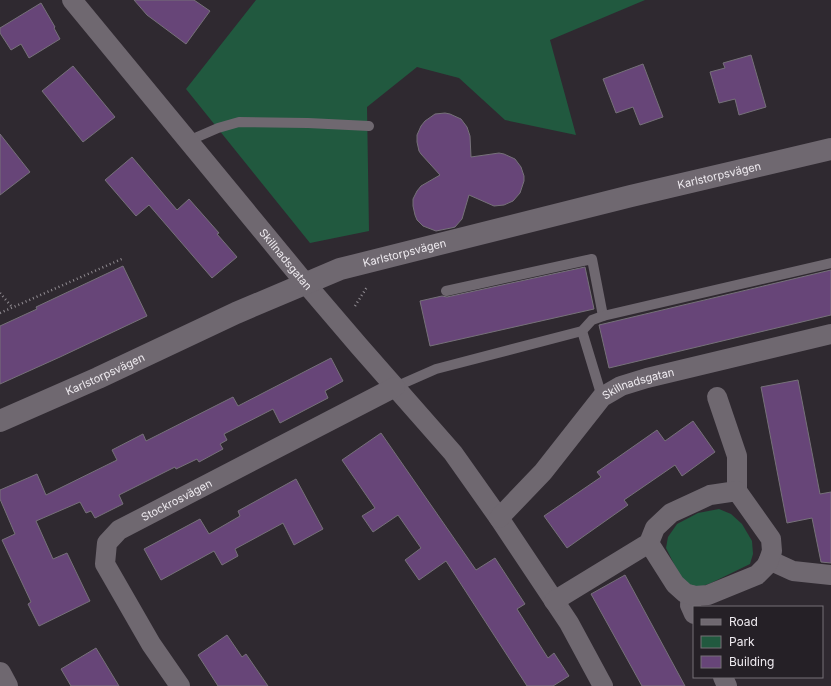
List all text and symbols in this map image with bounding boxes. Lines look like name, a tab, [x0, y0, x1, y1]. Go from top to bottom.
street label: Karlstorpsvägen	[676, 159, 762, 192]
street label: Skillnadsgatan	[256, 226, 315, 293]
street label: Karlstorpsvägen	[361, 236, 448, 270]
street label: Karlstorpsvägen	[63, 350, 147, 398]
street label: Skillnadsgatan	[599, 365, 675, 403]
street label: Stockrosvägen	[139, 476, 214, 524]
legend	[693, 606, 823, 678]
text: Road	[729, 614, 758, 629]
text: Park	[729, 634, 755, 649]
text: Building	[729, 654, 774, 669]

